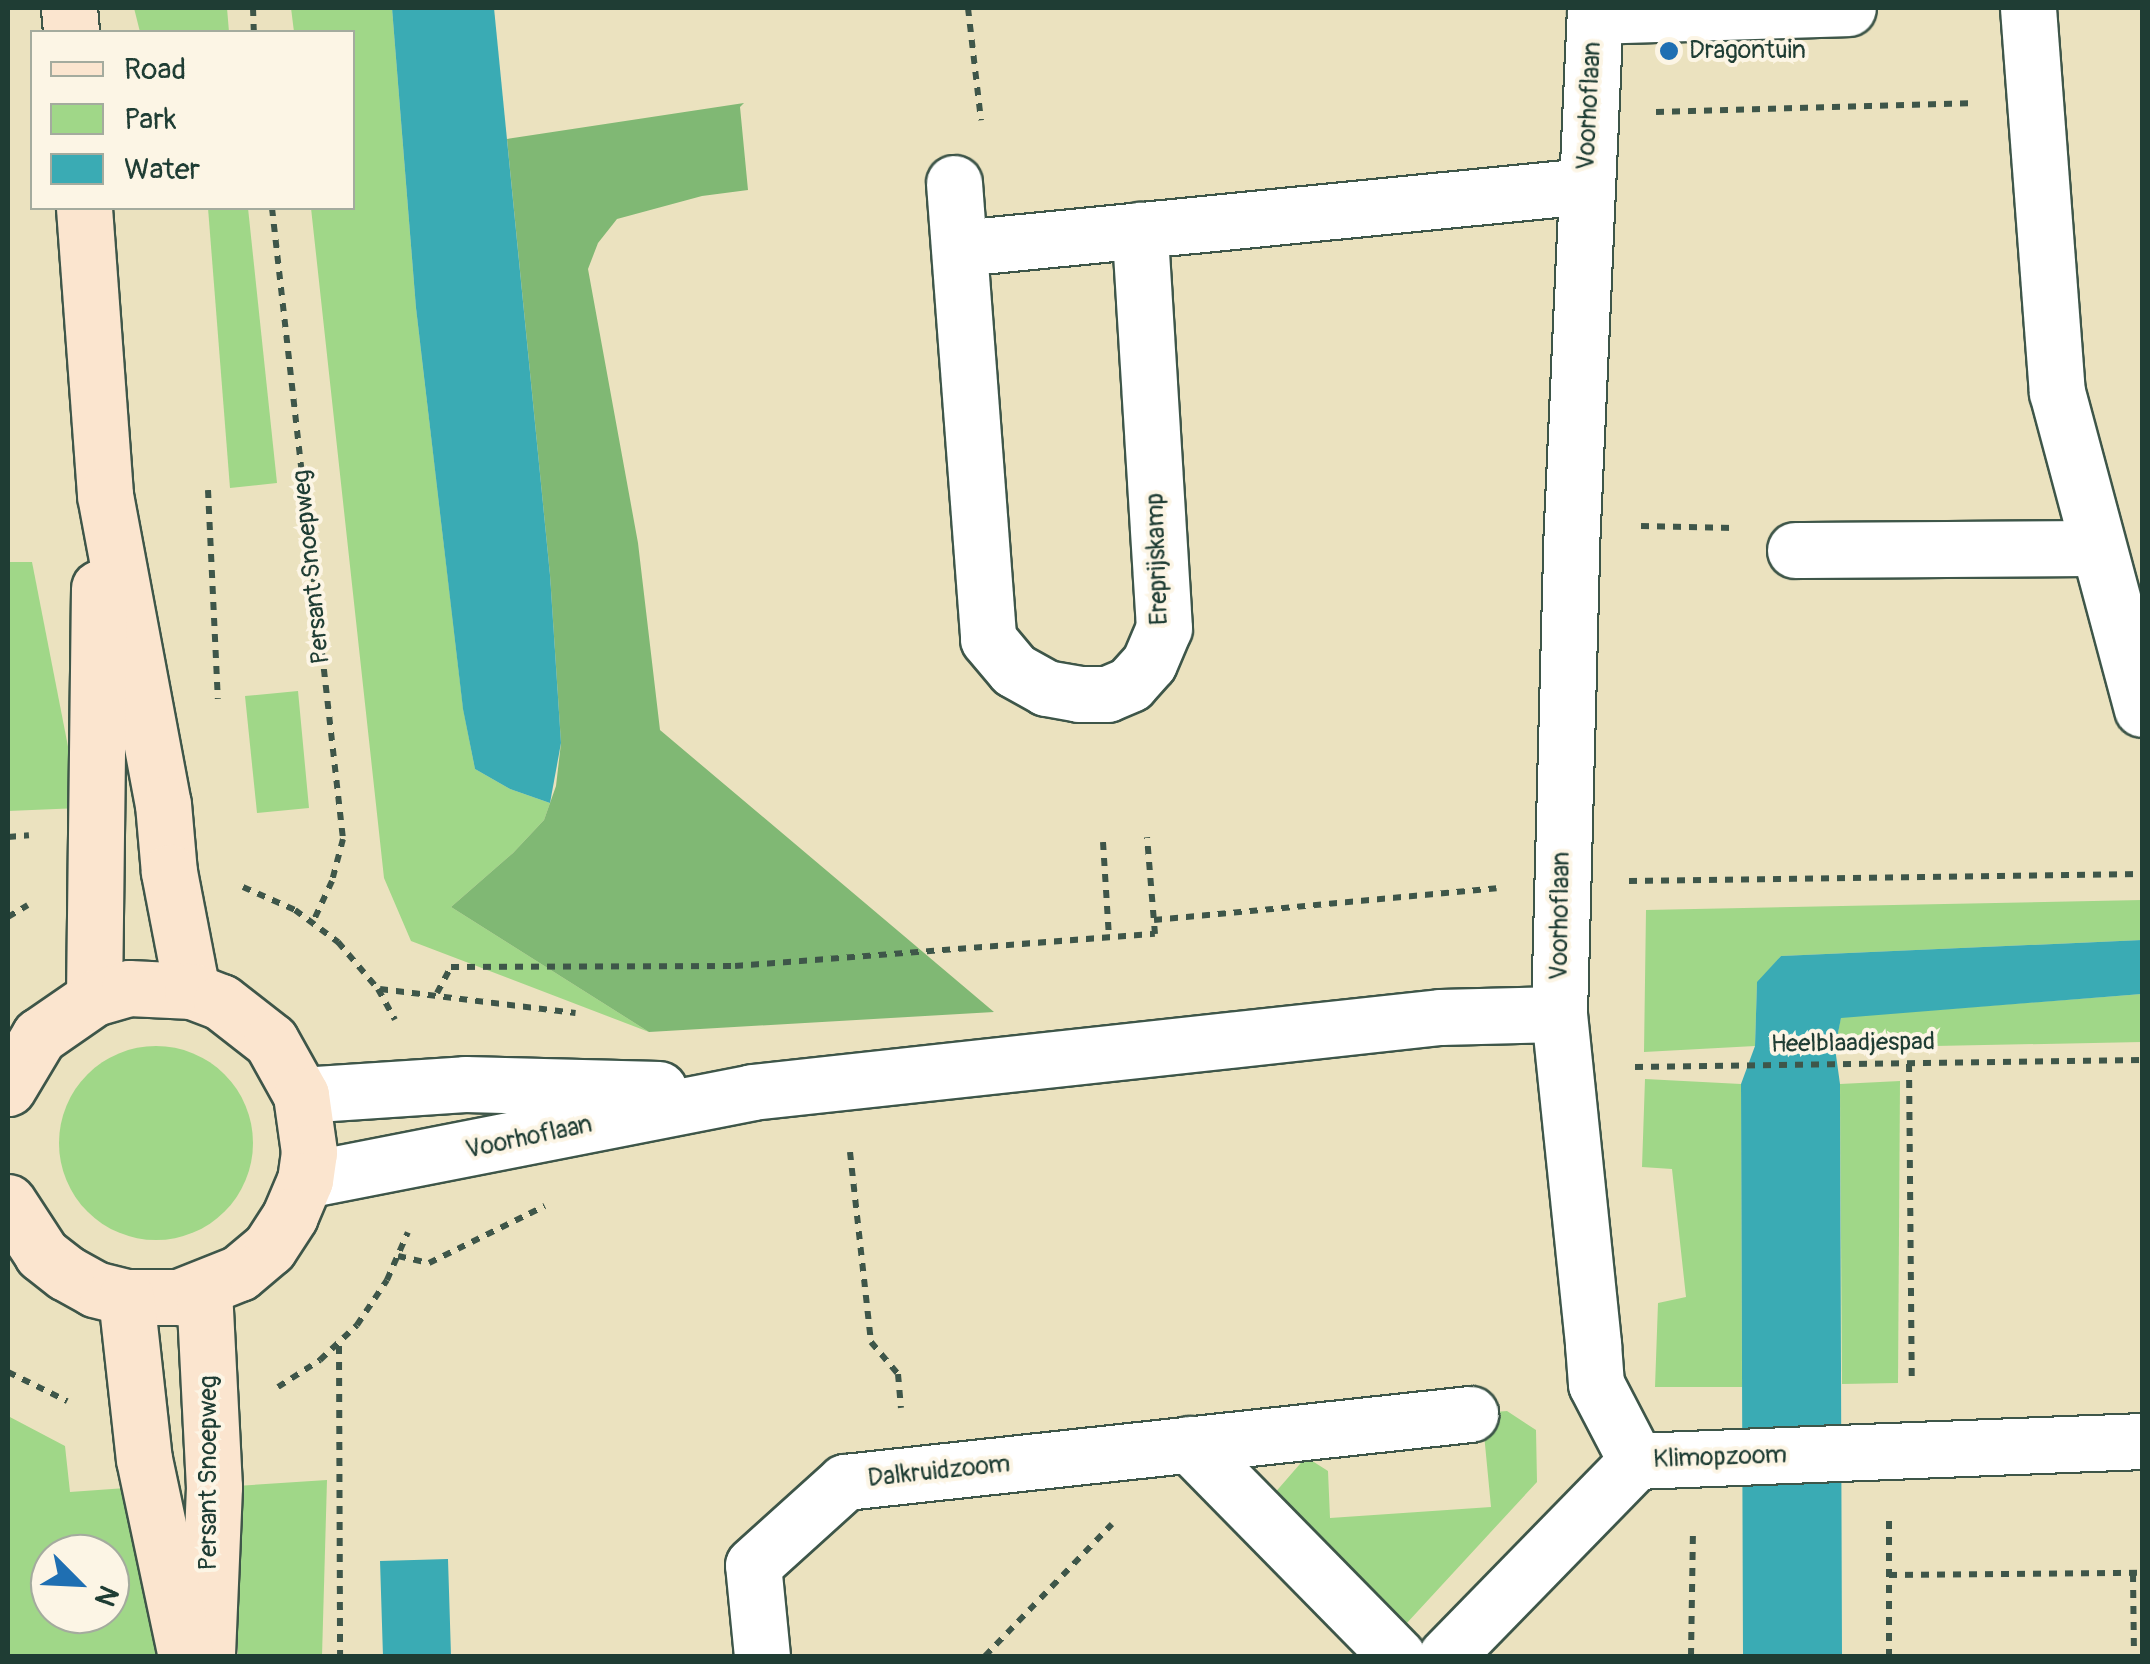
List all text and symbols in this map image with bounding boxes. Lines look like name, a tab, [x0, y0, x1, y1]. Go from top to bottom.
legend	[30, 30, 355, 210]
place label: Dragontuin	[1689, 36, 1806, 66]
marker: Dragontuin	[1658, 40, 1680, 62]
street label: Voorhoflaan	[1572, 41, 1608, 171]
text: Road	[124, 51, 186, 88]
text: Park	[124, 101, 177, 138]
text: Water	[124, 151, 200, 188]
street label: Persant Snoepweg	[287, 468, 337, 666]
street label: Ereprijskamp	[1141, 492, 1175, 626]
street label: Voorhoflaan	[1545, 851, 1577, 981]
street label: Heelblaadjespad	[1771, 1028, 1935, 1060]
street label: Voorhoflaan	[463, 1110, 595, 1166]
street label: Persant Snoepweg	[194, 1375, 224, 1571]
street label: Klimopzoom	[1653, 1441, 1787, 1475]
street label: Dalkruidzoom	[866, 1450, 1012, 1494]
north arrow	[30, 1534, 130, 1634]
text: N	[86, 1580, 126, 1611]

